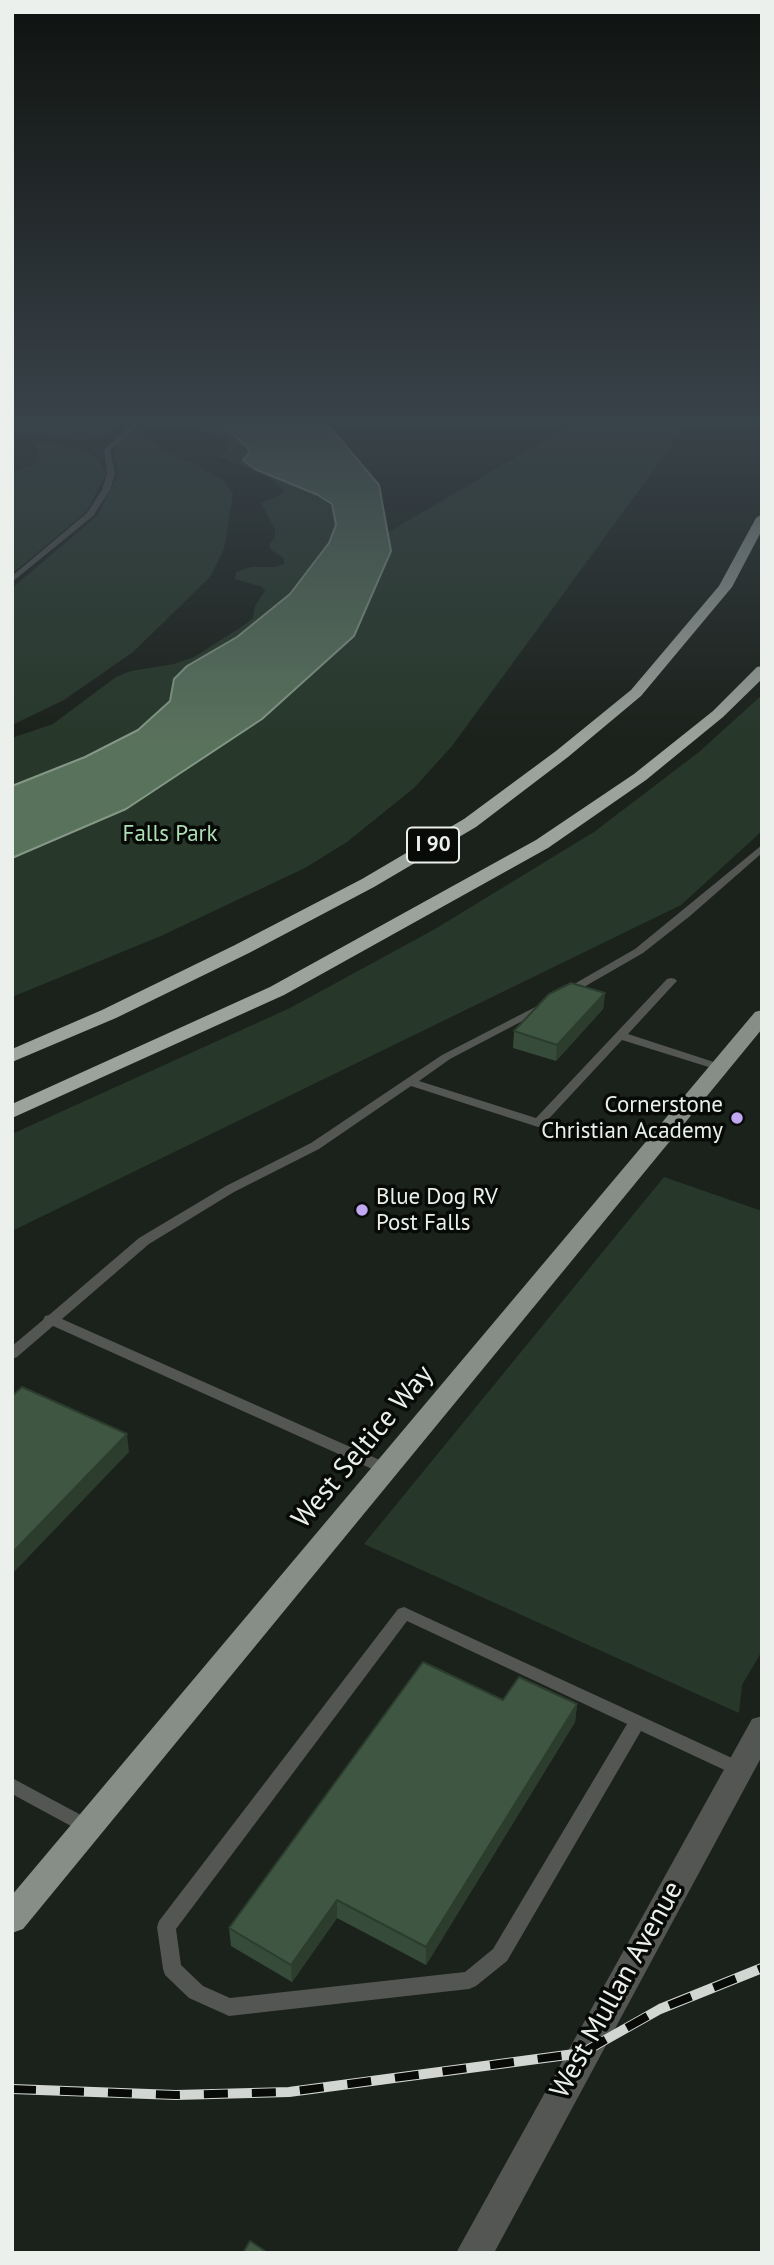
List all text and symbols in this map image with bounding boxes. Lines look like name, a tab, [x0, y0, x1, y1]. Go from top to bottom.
park label: Falls Park	[123, 820, 217, 848]
road number: I 90	[407, 828, 459, 862]
place label: Cornerstone Christian Academy	[541, 1091, 723, 1145]
marker: Cornerstone Christian Academy	[729, 1110, 745, 1126]
place label: Blue Dog RV Post Falls	[376, 1183, 498, 1237]
marker: Blue Dog RV Post Falls	[354, 1202, 370, 1218]
street label: West Seltice Way	[285, 1359, 441, 1535]
street label: West Mullan Avenue	[543, 1876, 691, 2104]

